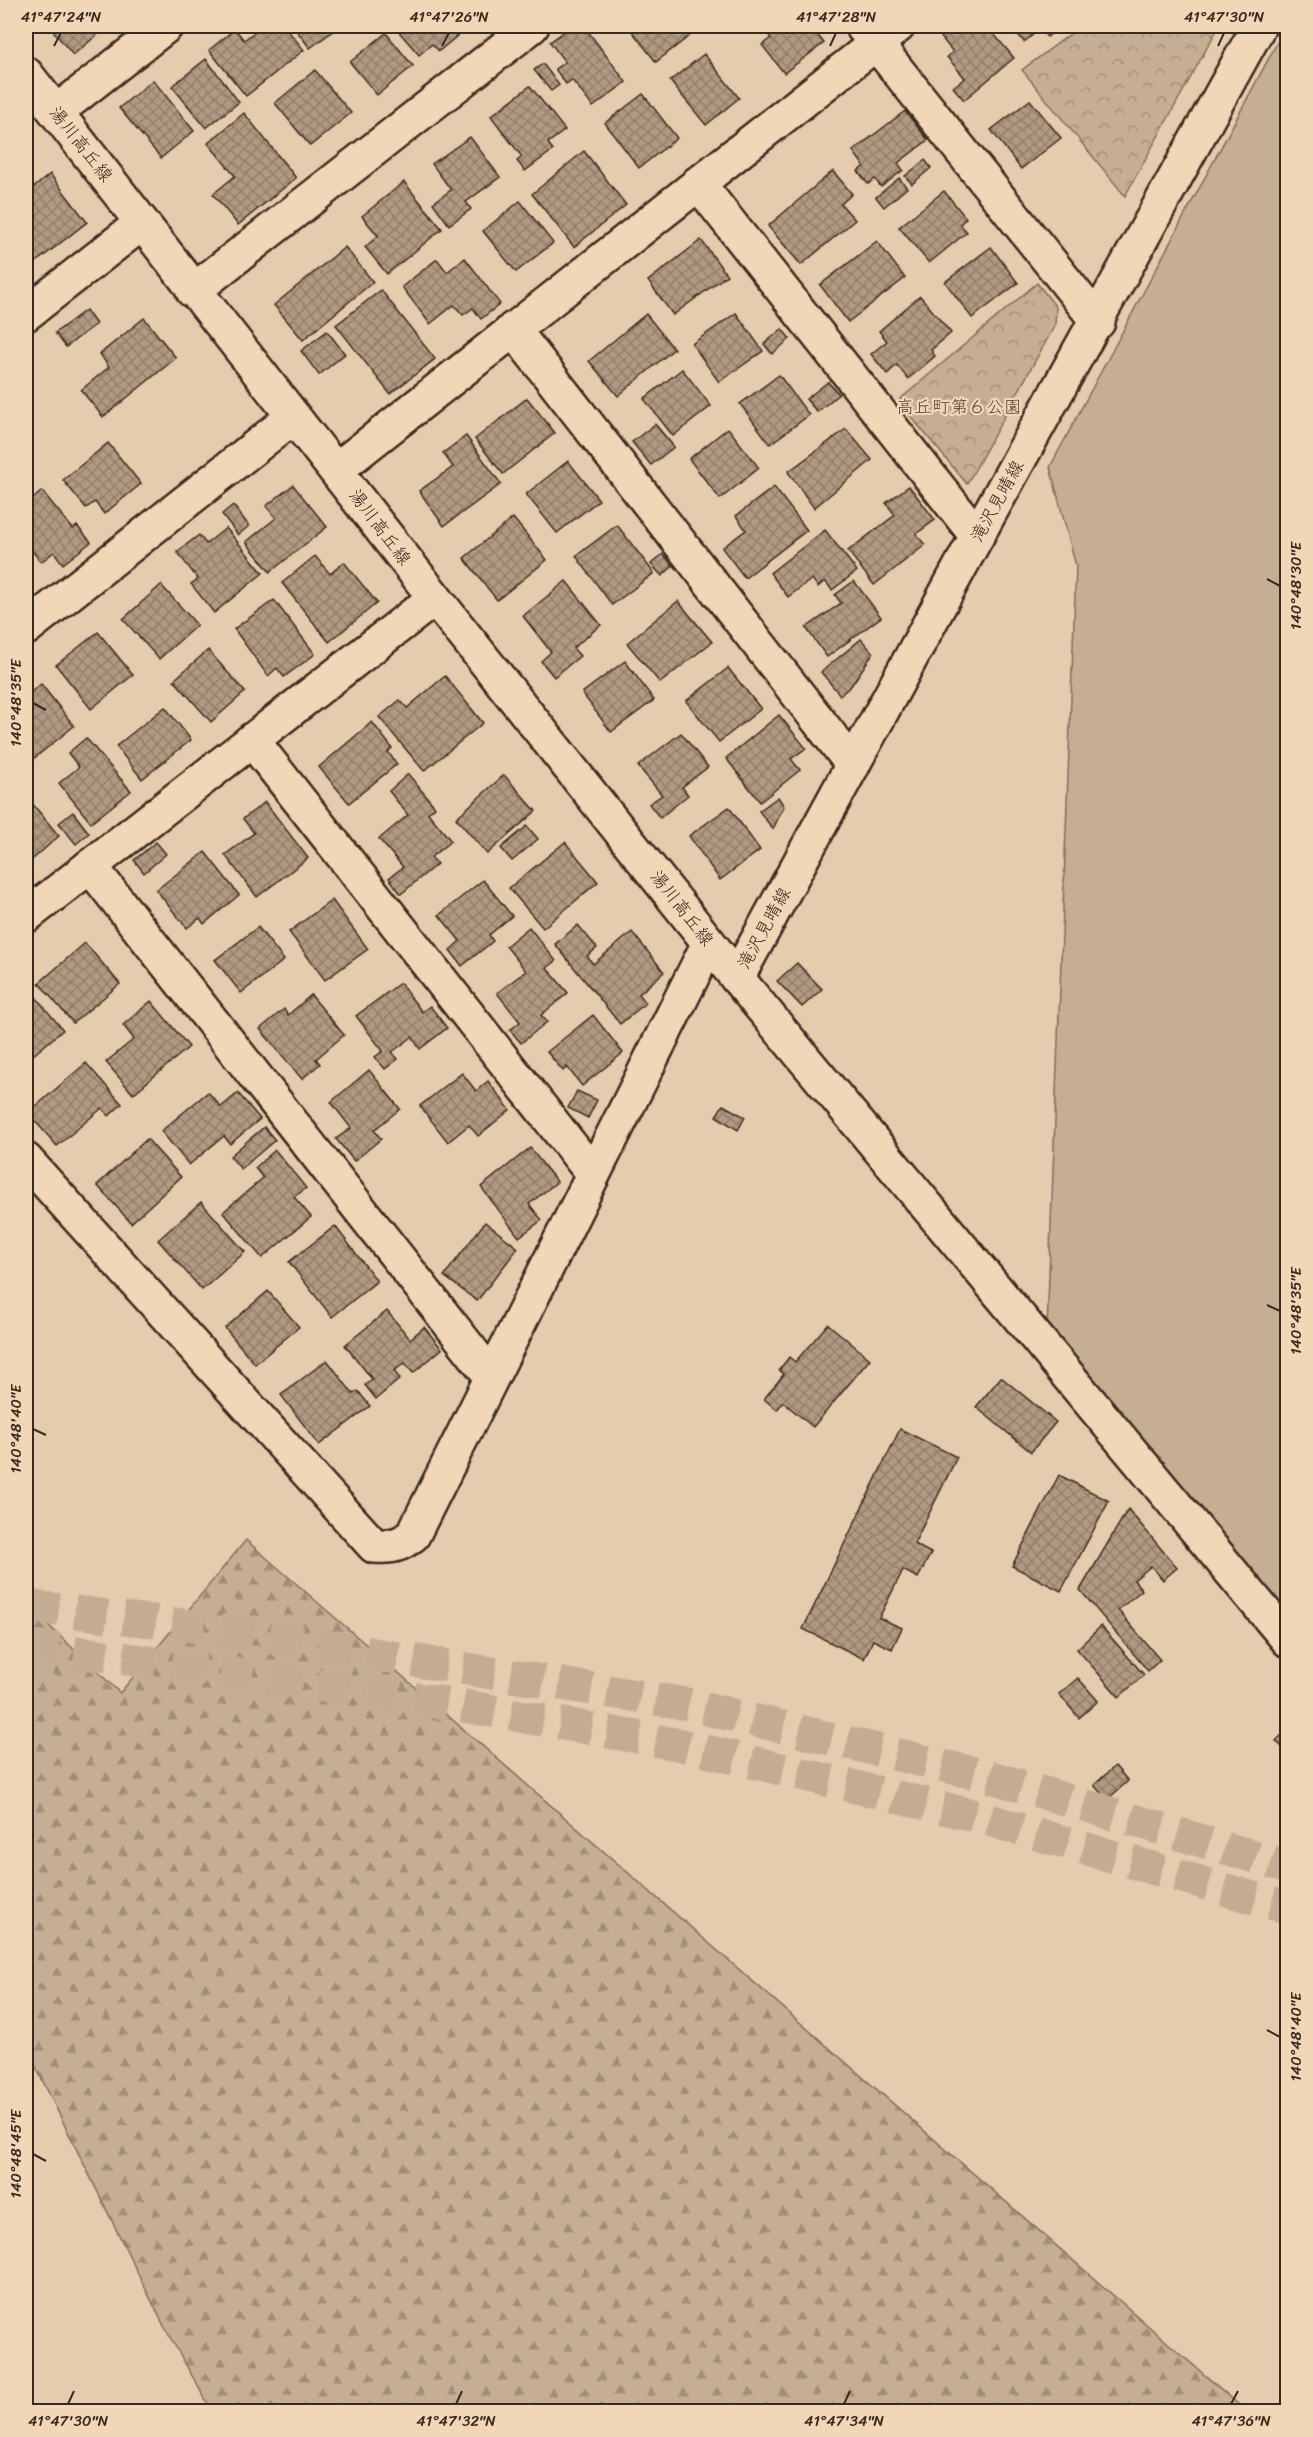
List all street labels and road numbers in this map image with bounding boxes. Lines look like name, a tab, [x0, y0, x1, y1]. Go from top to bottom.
street label: 湯川高丘線	[41, 99, 121, 189]
street label: 滝沢見晴線	[961, 454, 1033, 548]
street label: 湯川高丘線	[340, 481, 420, 573]
street label: 湯川高丘線	[642, 863, 722, 953]
street label: 滝沢見晴線	[728, 881, 800, 975]

